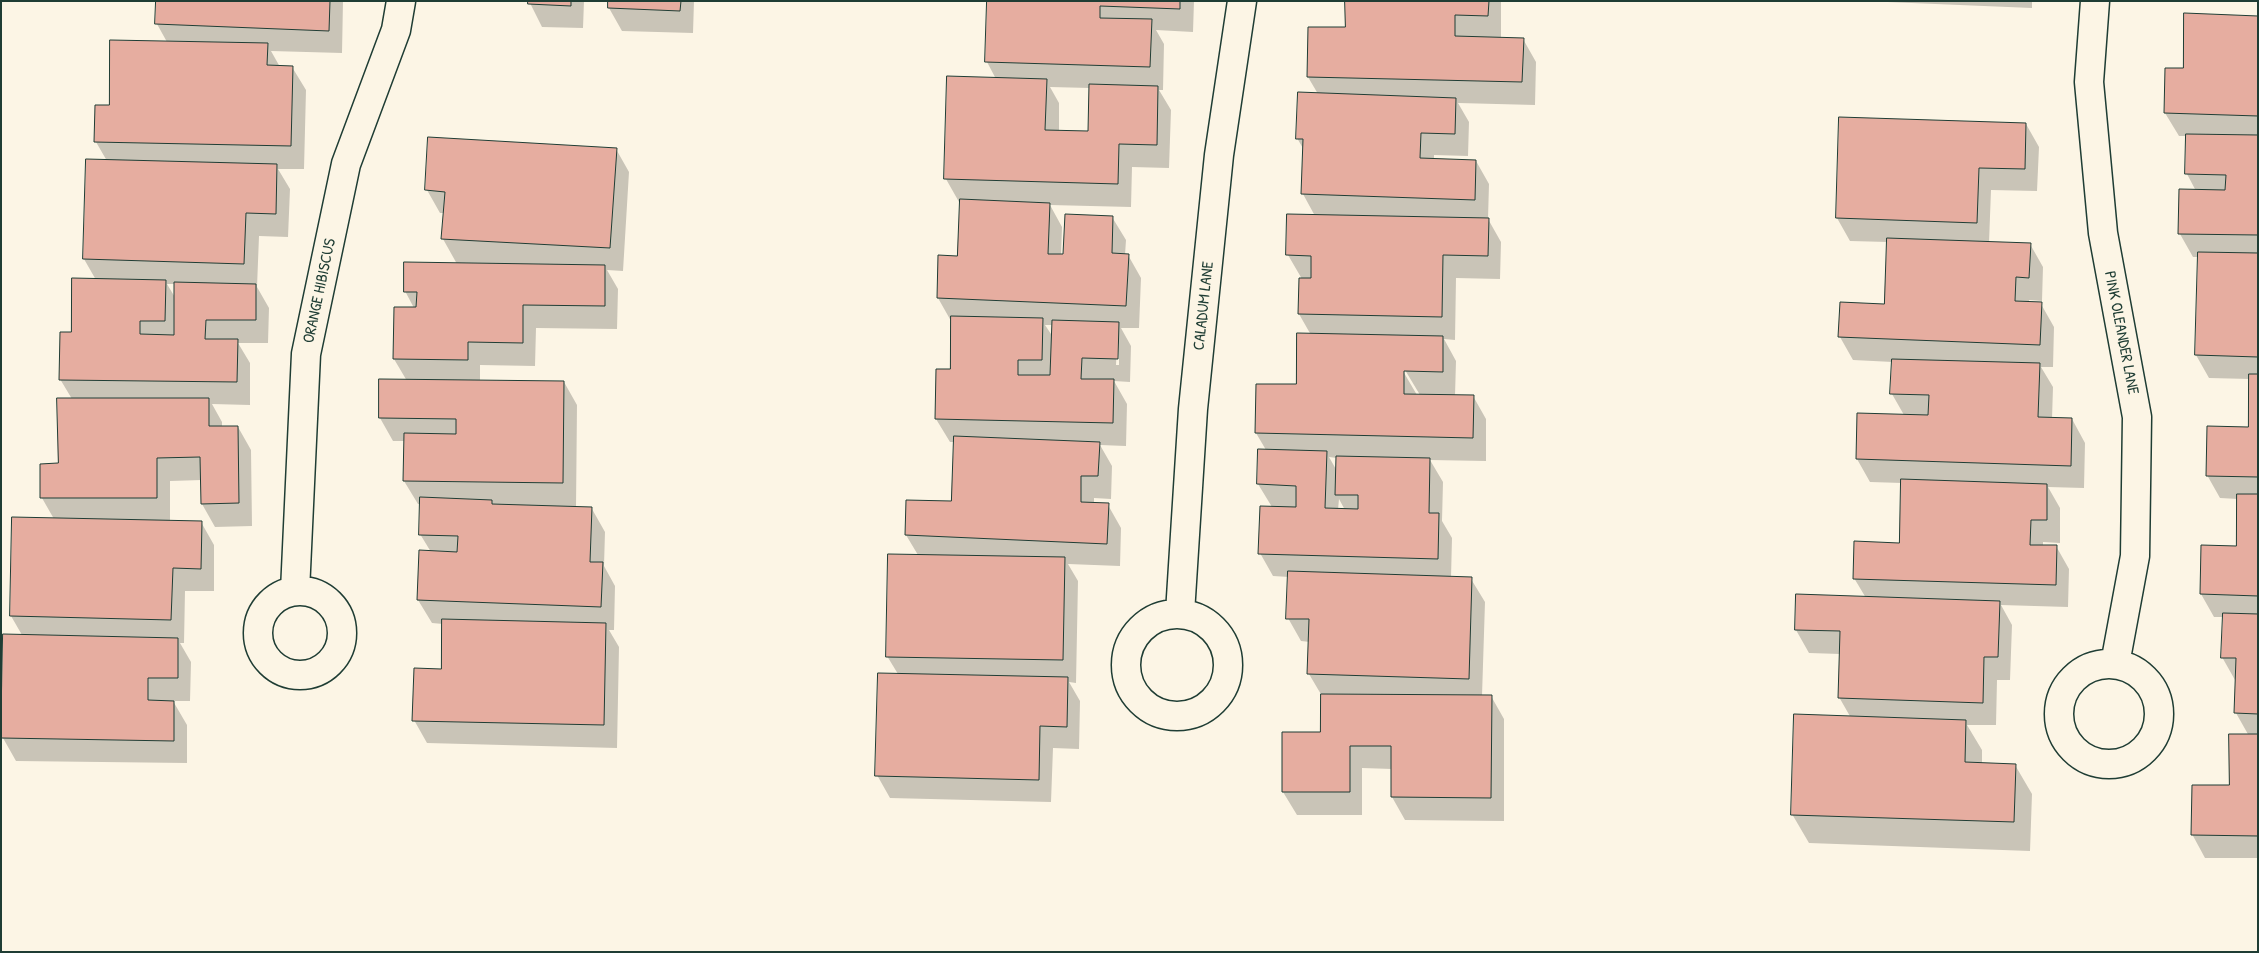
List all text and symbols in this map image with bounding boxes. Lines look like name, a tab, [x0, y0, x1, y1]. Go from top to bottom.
street label: ORANGE HIBISCUS	[300, 237, 340, 345]
street label: CALADUM LANE	[1190, 261, 1218, 351]
street label: PINK OLEANDER LANE	[2100, 270, 2142, 396]

